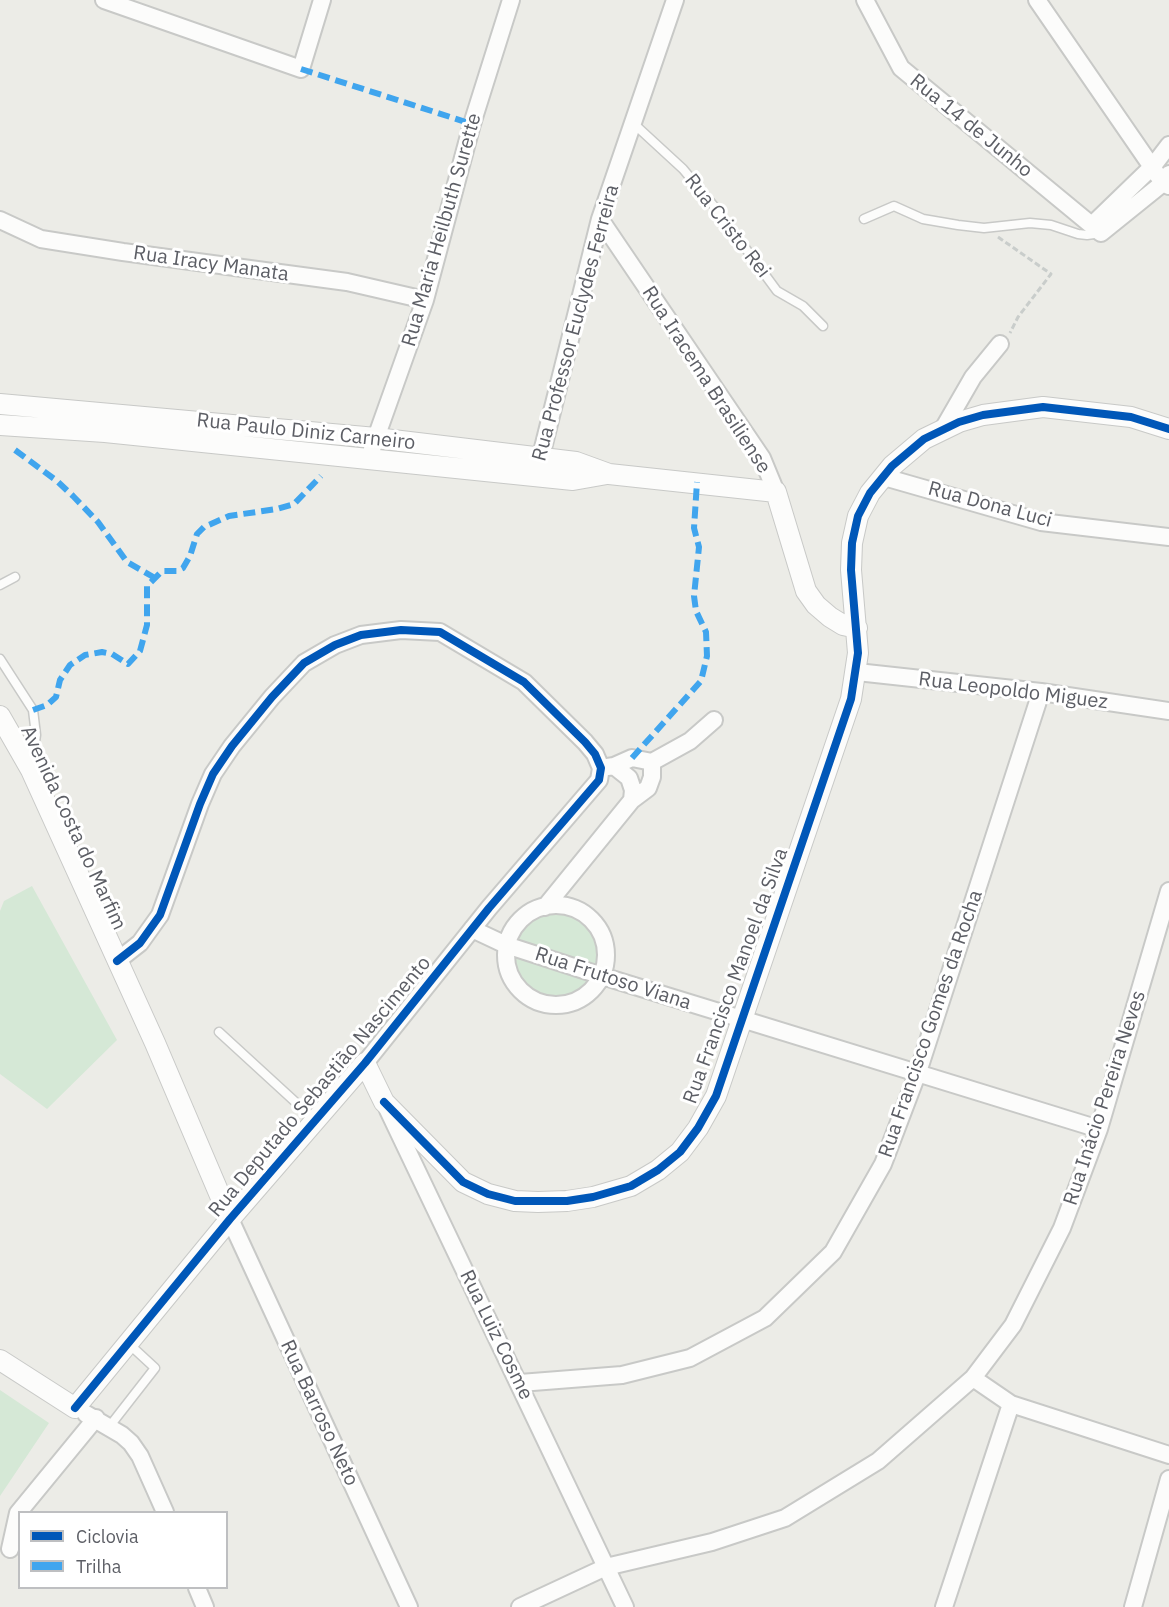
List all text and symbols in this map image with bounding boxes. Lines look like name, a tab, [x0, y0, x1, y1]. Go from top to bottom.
street label: Rua 14 de Junho	[905, 69, 1037, 183]
street label: Rua Maria Heilbuth Surette	[397, 110, 487, 350]
street label: Rua Cristo Rei	[679, 169, 775, 283]
street label: Rua Professor Euclydes Ferreira	[528, 182, 624, 464]
street label: Rua Iracy Manata	[132, 241, 290, 287]
street label: Rua Iracema Brasiliense	[636, 282, 776, 478]
street label: Rua Paulo Diniz Carneiro	[195, 409, 417, 455]
street label: Rua Dona Luci	[925, 477, 1055, 533]
street label: Rua Leopoldo Miguez	[917, 667, 1109, 715]
street label: Avenida Costa do Marfim	[15, 722, 131, 934]
street label: Rua Francisco Manoel da Silva	[679, 845, 793, 1107]
street label: Rua Francisco Gomes da Rocha	[874, 887, 988, 1161]
street label: Rua Frutoso Viana	[532, 942, 694, 1016]
street label: Rua Deputado Sebastião Nascimento	[204, 952, 436, 1222]
street label: Rua Inácio Pereira Neves	[1059, 988, 1151, 1208]
street label: Rua Luiz Cosme	[454, 1266, 538, 1404]
street label: Rua Barroso Neto	[275, 1336, 363, 1490]
legend	[18, 1511, 228, 1589]
text: Ciclovia	[76, 1525, 139, 1548]
text: Trilha	[76, 1555, 121, 1578]

